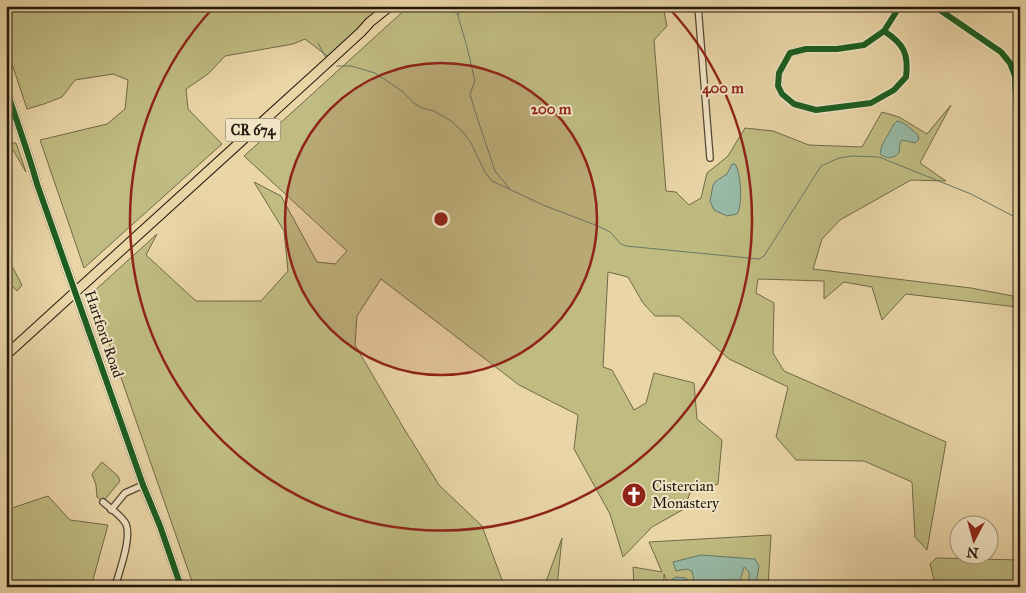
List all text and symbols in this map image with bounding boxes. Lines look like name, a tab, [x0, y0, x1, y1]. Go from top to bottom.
text: 400 m	[702, 79, 744, 98]
text: 200 m	[531, 100, 572, 118]
road number: CR 674	[226, 118, 280, 142]
centre of rings	[432, 210, 450, 228]
street label: Hartford Road	[81, 288, 127, 380]
place label: Cistercian Monastery	[652, 477, 720, 512]
church icon: Cistercian Monastery	[621, 482, 647, 508]
north arrow	[948, 516, 998, 566]
text: N	[966, 543, 979, 562]

